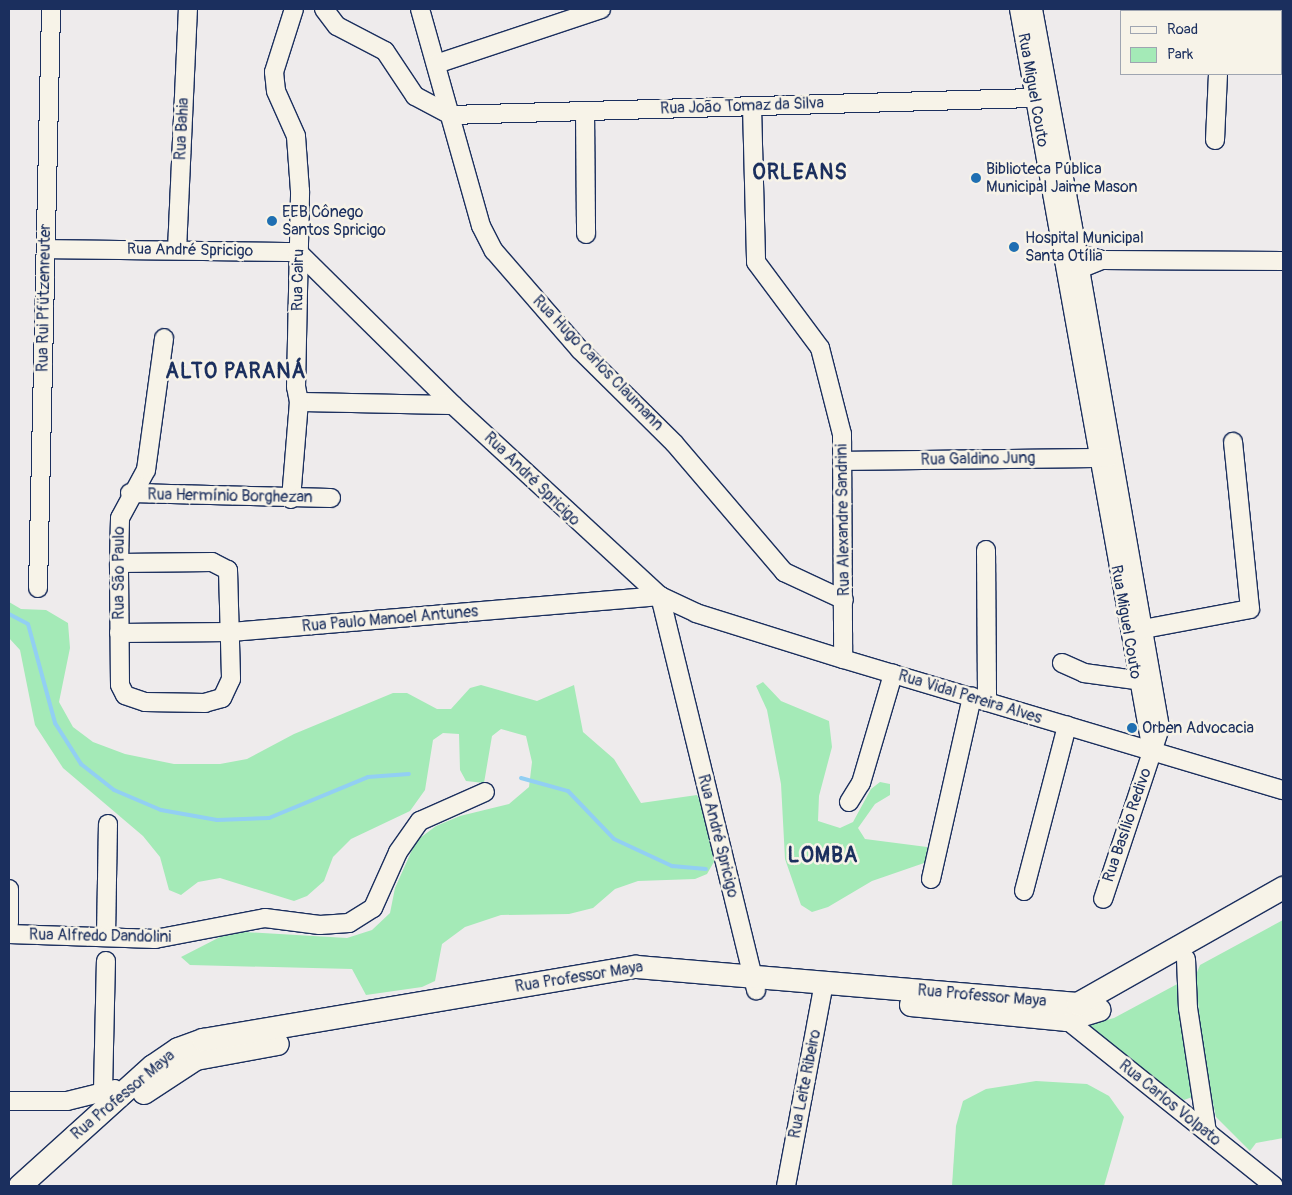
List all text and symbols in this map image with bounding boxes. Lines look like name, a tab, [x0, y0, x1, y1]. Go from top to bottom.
legend	[1120, 10, 1282, 75]
text: Road	[1167, 20, 1198, 39]
street label: Rua Miguel Couto	[1014, 32, 1052, 148]
text: Park	[1167, 45, 1193, 64]
street label: Rua João Tomaz da Silva	[660, 94, 824, 118]
street label: Rua Bahia	[171, 97, 193, 161]
place label: Biblioteca Pública Municipal Jaime Mason	[986, 159, 1137, 197]
district label: ORLEANS	[751, 160, 849, 186]
marker: Biblioteca Pública Municipal Jaime Mason	[970, 172, 982, 184]
place label: EEB Cônego Santos Spricigo	[282, 202, 386, 240]
marker: EEB Cônego Santos Spricigo	[266, 215, 278, 227]
street label: Rua Rui Pfützenreuter	[33, 224, 55, 372]
place label: Hospital Municipal Santa Otília	[1025, 228, 1144, 266]
street label: Rua André Spricigo	[127, 239, 253, 261]
marker: Hospital Municipal Santa Otília	[1007, 240, 1021, 254]
street label: Rua Cairu	[288, 249, 308, 311]
street label: Rua Hugo Carlos Claumann	[529, 292, 667, 434]
district label: ALTO PARANÁ	[164, 359, 308, 385]
street label: Rua André Spricigo	[480, 428, 584, 530]
street label: Rua Alexandre Sandrini	[832, 444, 854, 596]
street label: Rua Galdino Jung	[920, 448, 1036, 470]
street label: Rua Hermínio Borghezan	[147, 485, 313, 507]
street label: Rua São Paulo	[109, 526, 129, 620]
street label: Rua Miguel Couto	[1107, 564, 1145, 680]
street label: Rua Paulo Manoel Antunes	[301, 602, 479, 636]
street label: Rua Vidal Pereira Alves	[896, 666, 1044, 728]
place label: Orben Advocacia	[1142, 718, 1254, 738]
marker: Orben Advocacia	[1126, 722, 1138, 734]
street label: Rua Basílio Redivo	[1099, 766, 1155, 884]
street label: Rua André Spricigo	[693, 772, 743, 900]
district label: LOMBA	[787, 843, 859, 869]
street label: Rua Alfredo Dandolini	[29, 925, 171, 947]
street label: Rua Professor Maya	[514, 957, 644, 997]
street label: Rua Professor Maya	[917, 981, 1047, 1011]
street label: Rua Leite Ribeiro	[785, 1028, 825, 1140]
street label: Rua Professor Maya	[67, 1046, 179, 1144]
street label: Rua Carlos Volpato	[1115, 1056, 1225, 1150]

